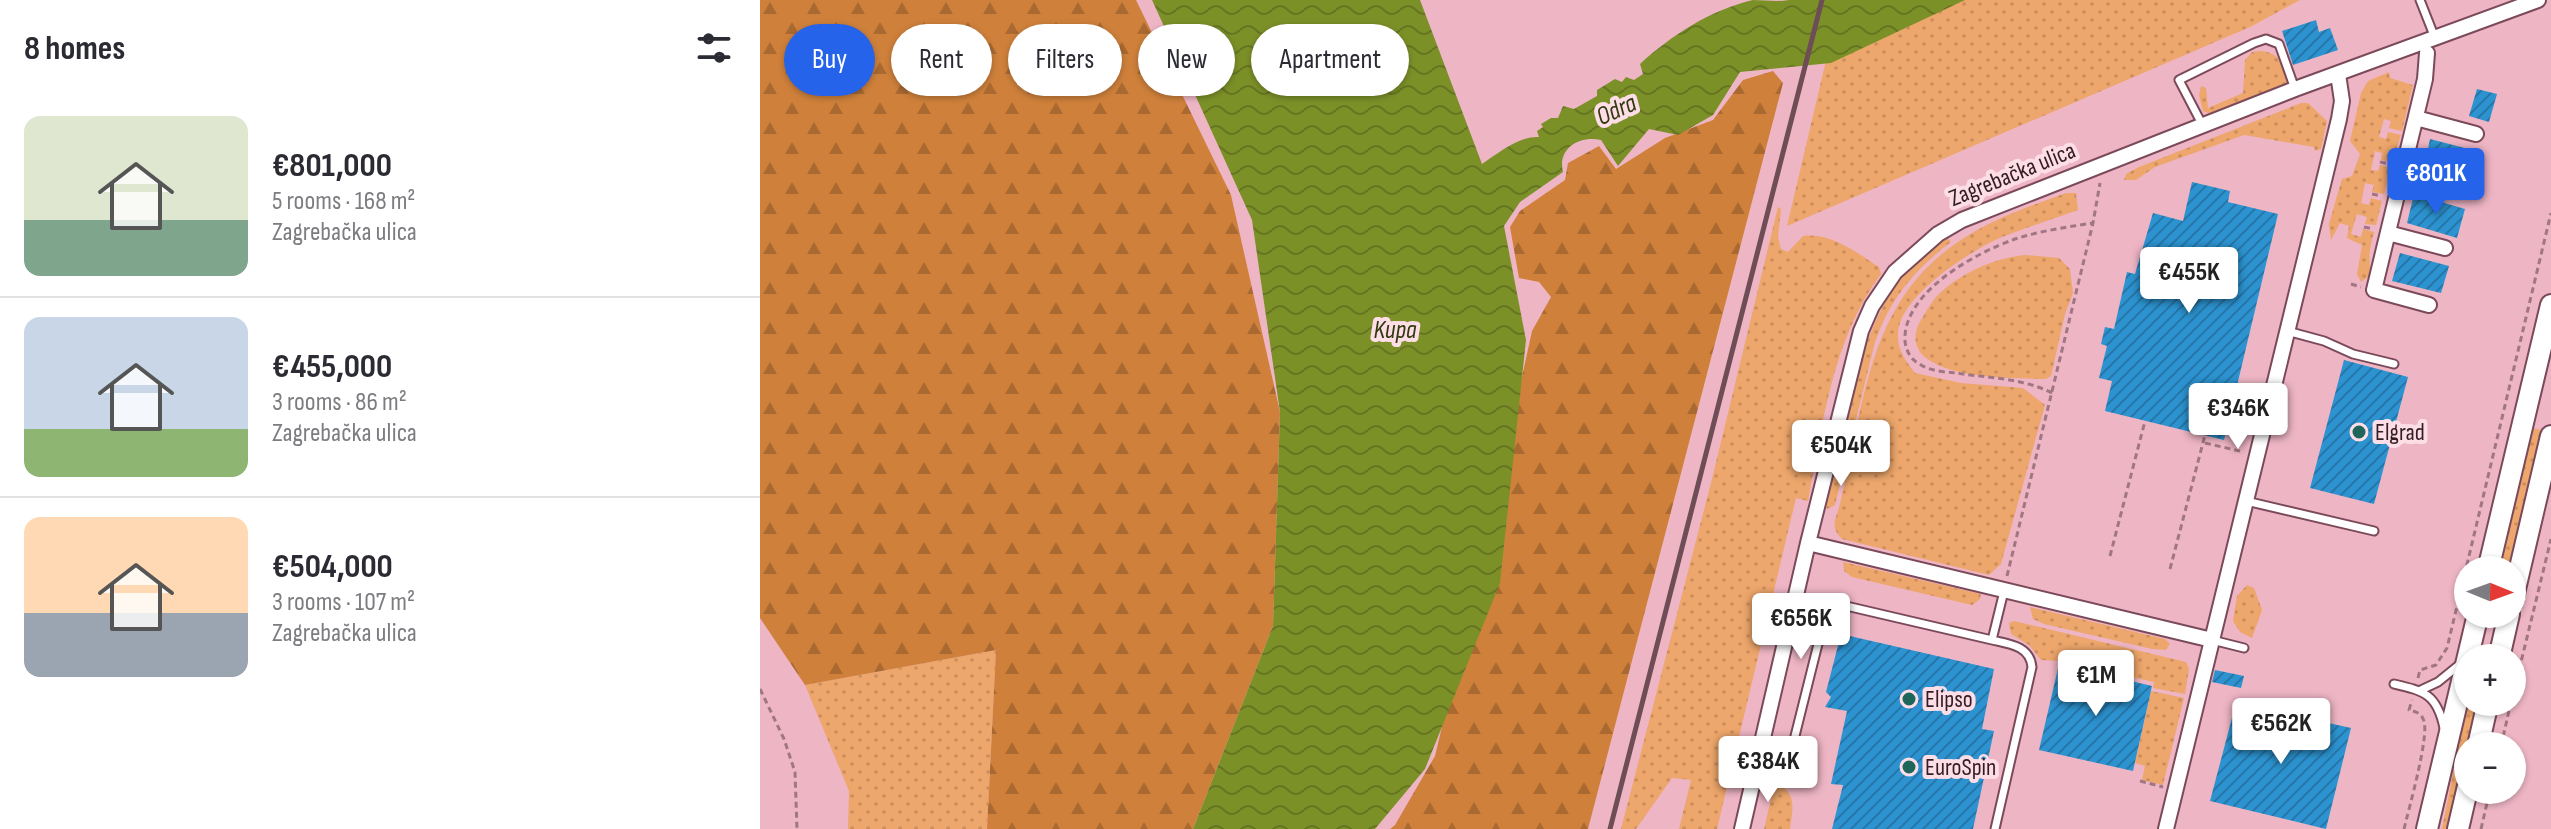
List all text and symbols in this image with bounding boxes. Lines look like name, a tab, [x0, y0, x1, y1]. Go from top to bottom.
chip: Buy	[784, 24, 875, 96]
chip: Rent	[891, 24, 992, 96]
chip: Filters	[1008, 24, 1122, 96]
chip: New	[1138, 24, 1235, 96]
chip: Apartment	[1251, 24, 1409, 96]
icon: filters	[692, 26, 736, 70]
text: 8 homes	[24, 28, 125, 69]
water label: Odra	[1592, 88, 1642, 133]
street label: Zagrebačka ulica	[1945, 136, 2080, 213]
text: €801,000	[272, 145, 392, 186]
icon: home	[88, 148, 184, 244]
pin: €801K	[2380, 148, 2492, 216]
text: €801K	[2405, 158, 2467, 189]
text: 5 rooms · 168 m²	[272, 186, 415, 217]
text: Zagrebačka ulica	[272, 217, 417, 248]
pin: €455K	[2133, 247, 2245, 315]
text: €455K	[2158, 257, 2220, 288]
water label: Kupa	[1374, 315, 1417, 346]
text: €455,000	[272, 346, 392, 387]
icon: home	[88, 349, 184, 445]
pin: €346K	[2182, 383, 2294, 451]
text: 3 rooms · 86 m²	[272, 387, 407, 418]
text: €346K	[2207, 393, 2269, 424]
text: Zagrebačka ulica	[272, 418, 417, 449]
place label: Elgrad	[2375, 418, 2425, 447]
pin: €504K	[1785, 420, 1897, 488]
marker: Elgrad	[2350, 423, 2368, 441]
text: €504K	[1810, 430, 1872, 461]
text: €504,000	[272, 546, 393, 587]
icon: home	[88, 549, 184, 645]
north arrow	[2454, 556, 2526, 628]
map controls	[2454, 556, 2526, 804]
text: 3 rooms · 107 m²	[272, 587, 415, 618]
pin: €656K	[1745, 593, 1857, 661]
text: €656K	[1770, 603, 1832, 634]
text: Zagrebačka ulica	[272, 618, 417, 649]
button: +	[2454, 644, 2526, 716]
pin: €1M	[2057, 650, 2135, 718]
text: €1M	[2076, 660, 2116, 691]
place label: Elipso	[1925, 685, 1973, 714]
marker: Elipso	[1900, 690, 1918, 708]
pin: €562K	[2225, 698, 2337, 766]
text: €562K	[2250, 708, 2312, 739]
button: −	[2454, 732, 2526, 804]
pin: €384K	[1712, 736, 1824, 804]
text: €384K	[1737, 746, 1799, 777]
place label: EuroSpin	[1925, 753, 1996, 782]
marker: EuroSpin	[1900, 758, 1918, 776]

